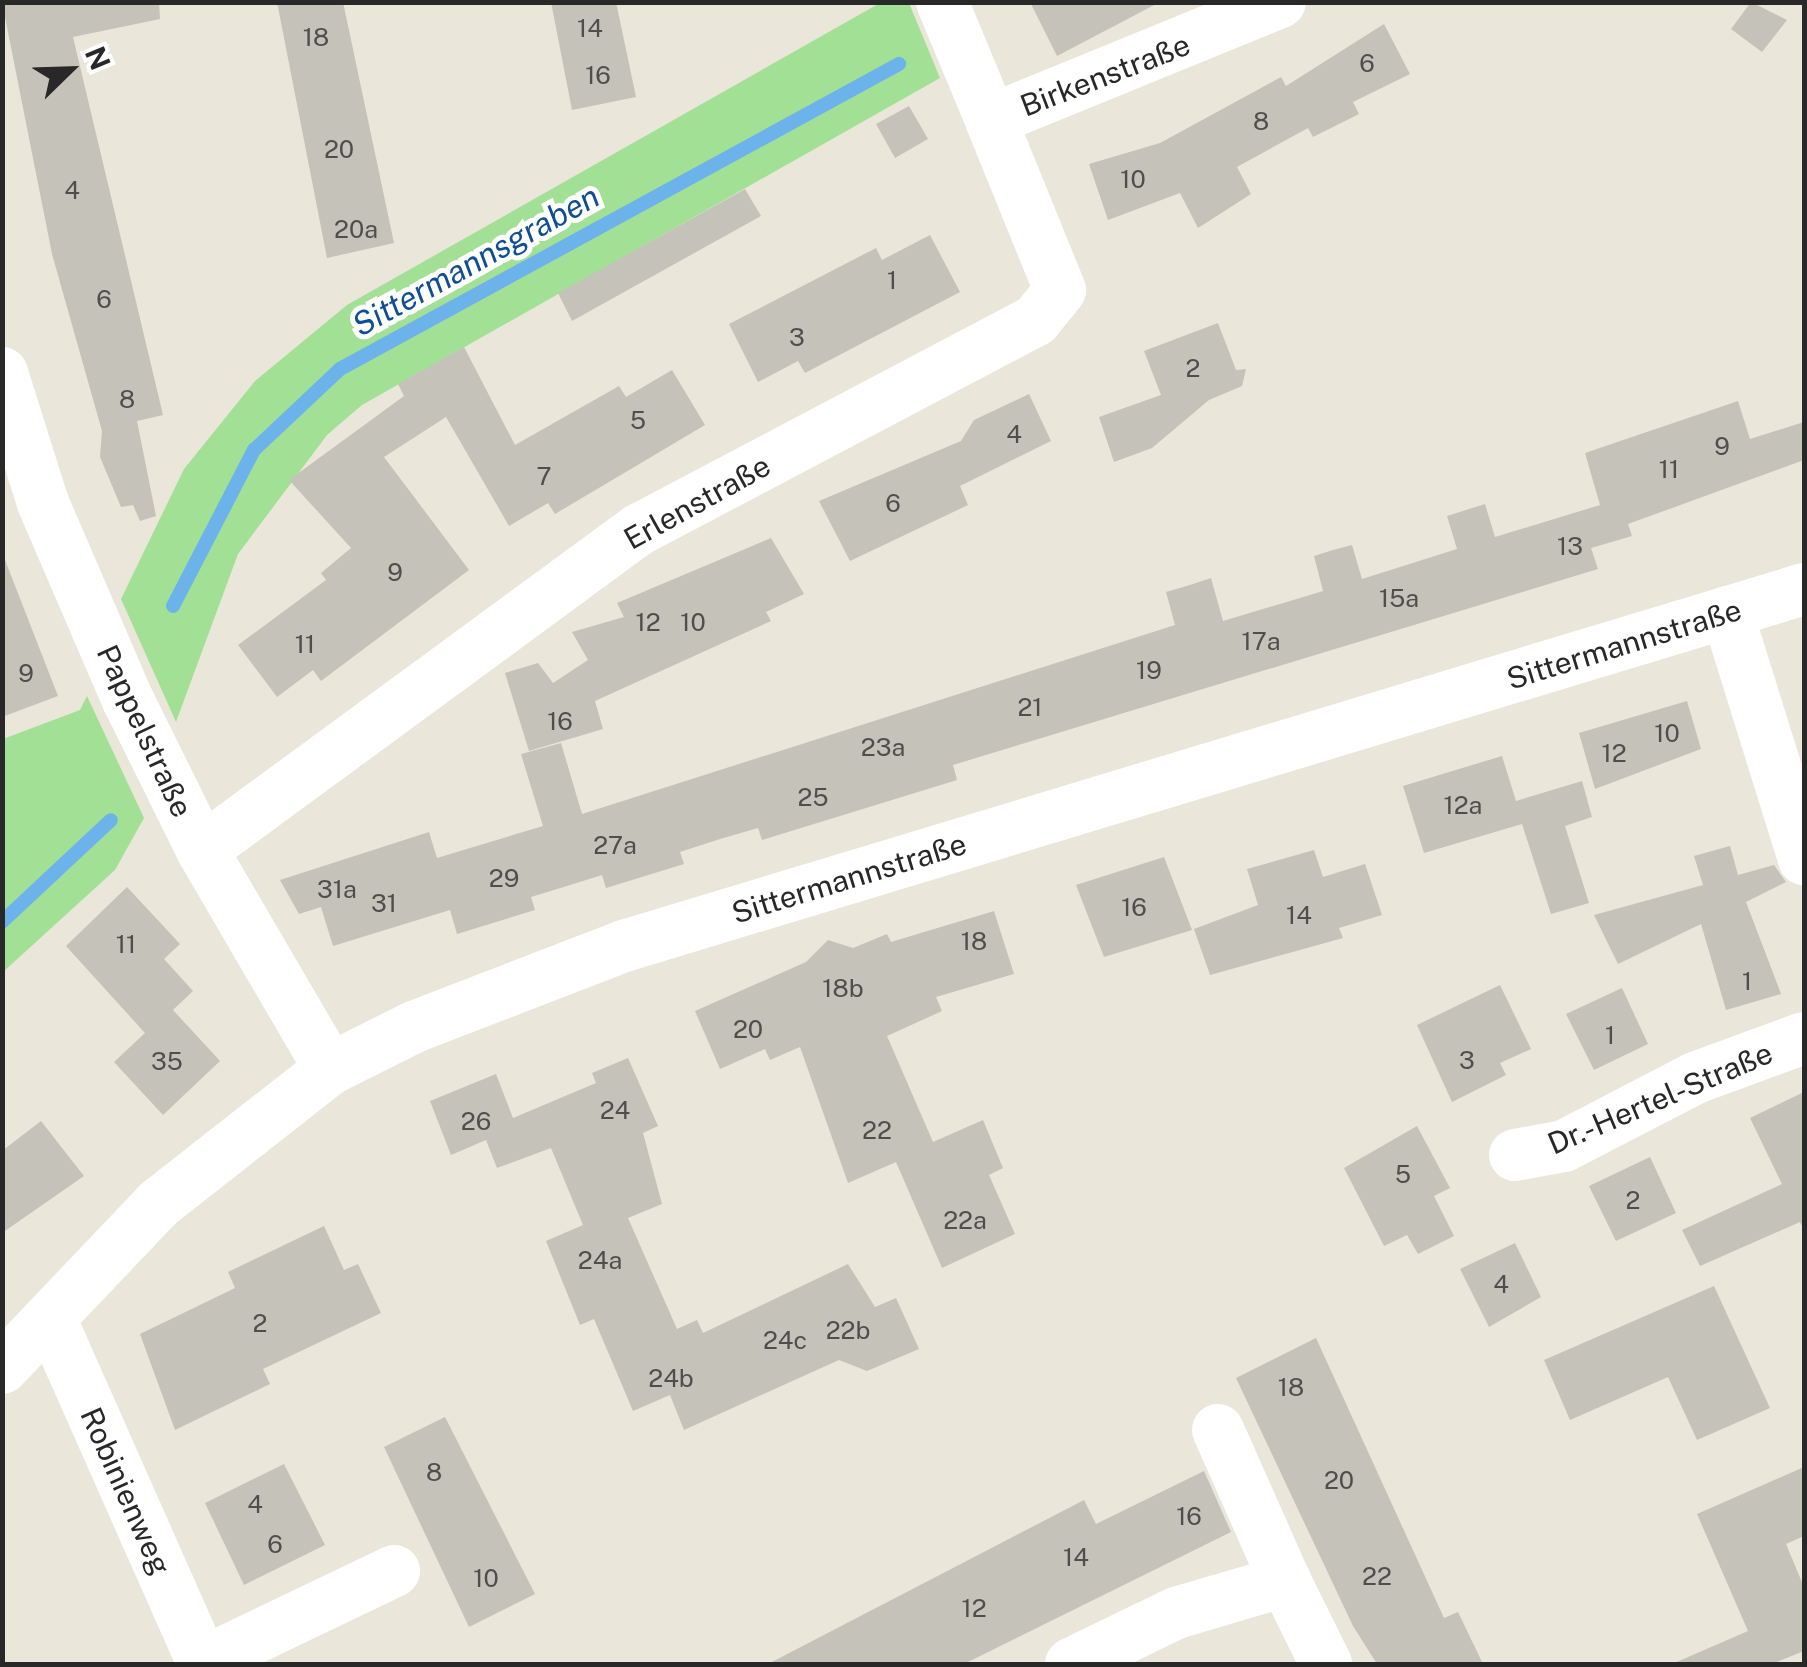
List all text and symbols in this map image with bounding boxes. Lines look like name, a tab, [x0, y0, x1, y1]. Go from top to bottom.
house number: 14	[577, 13, 603, 43]
north arrow	[20, 20, 120, 120]
house number: 18	[303, 22, 329, 52]
street label: Birkenstraße	[1015, 26, 1195, 124]
text: N	[79, 42, 118, 75]
house number: 6	[1359, 48, 1375, 78]
house number: 16	[585, 60, 611, 90]
house number: 8	[1253, 106, 1269, 136]
house number: 20	[324, 134, 354, 164]
house number: 10	[1120, 164, 1146, 194]
house number: 4	[64, 175, 80, 205]
water label: Sittermannsgraben	[346, 177, 606, 345]
house number: 20a	[334, 214, 378, 244]
house number: 1	[887, 265, 897, 295]
house number: 6	[96, 284, 112, 314]
house number: 3	[789, 322, 805, 352]
house number: 2	[1186, 353, 1200, 383]
house number: 8	[119, 384, 135, 414]
house number: 5	[630, 405, 646, 435]
house number: 4	[1006, 419, 1022, 449]
house number: 9	[1714, 431, 1730, 461]
street label: Erlenstraße	[618, 447, 776, 557]
house number: 11	[1659, 454, 1679, 484]
house number: 7	[536, 461, 552, 491]
house number: 6	[885, 488, 901, 518]
house number: 13	[1557, 531, 1583, 561]
house number: 9	[387, 557, 403, 587]
house number: 15a	[1379, 583, 1419, 613]
street label: Sittermannstraße	[1502, 591, 1746, 697]
house number: 12	[635, 607, 661, 637]
house number: 10	[680, 607, 706, 637]
house number: 17a	[1241, 626, 1281, 656]
house number: 11	[295, 629, 315, 659]
street label: Pappelstraße	[89, 639, 201, 823]
house number: 19	[1136, 655, 1162, 685]
house number: 9	[18, 658, 34, 688]
house number: 21	[1017, 692, 1043, 722]
house number: 16	[547, 706, 573, 736]
house number: 10	[1654, 718, 1680, 748]
house number: 23a	[861, 732, 905, 762]
house number: 12	[1601, 738, 1627, 768]
house number: 25	[798, 782, 828, 812]
house number: 12a	[1444, 790, 1482, 820]
street label: Sittermannstraße	[727, 825, 971, 931]
house number: 27a	[593, 830, 637, 860]
house number: 29	[489, 863, 519, 893]
house number: 31a	[317, 874, 357, 904]
house number: 31	[371, 888, 397, 918]
house number: 16	[1121, 892, 1147, 922]
house number: 14	[1286, 900, 1312, 930]
house number: 18	[961, 926, 987, 956]
house number: 11	[116, 929, 136, 959]
house number: 1	[1742, 966, 1752, 996]
house number: 18b	[822, 973, 864, 1003]
house number: 20	[733, 1014, 763, 1044]
house number: 1	[1605, 1020, 1615, 1050]
street label: Dr.-Hertel-Straße	[1542, 1034, 1778, 1162]
house number: 3	[1459, 1045, 1475, 1075]
house number: 35	[151, 1046, 183, 1076]
house number: 24	[600, 1095, 630, 1125]
house number: 26	[461, 1106, 491, 1136]
house number: 22	[862, 1115, 892, 1145]
house number: 5	[1395, 1159, 1411, 1189]
house number: 2	[1626, 1185, 1640, 1215]
house number: 22a	[943, 1205, 987, 1235]
house number: 24a	[578, 1245, 622, 1275]
house number: 4	[1493, 1269, 1509, 1299]
house number: 2	[253, 1308, 267, 1338]
house number: 22b	[826, 1315, 870, 1345]
house number: 24c	[763, 1325, 807, 1355]
house number: 24b	[648, 1363, 694, 1393]
house number: 18	[1278, 1372, 1304, 1402]
street label: Robinienweg	[73, 1402, 179, 1580]
house number: 8	[426, 1457, 442, 1487]
house number: 20	[1324, 1465, 1354, 1495]
house number: 4	[247, 1489, 263, 1519]
house number: 16	[1176, 1501, 1202, 1531]
house number: 6	[267, 1529, 283, 1559]
house number: 14	[1063, 1542, 1089, 1572]
house number: 22	[1362, 1561, 1392, 1591]
house number: 10	[473, 1563, 499, 1593]
house number: 12	[961, 1593, 987, 1623]

